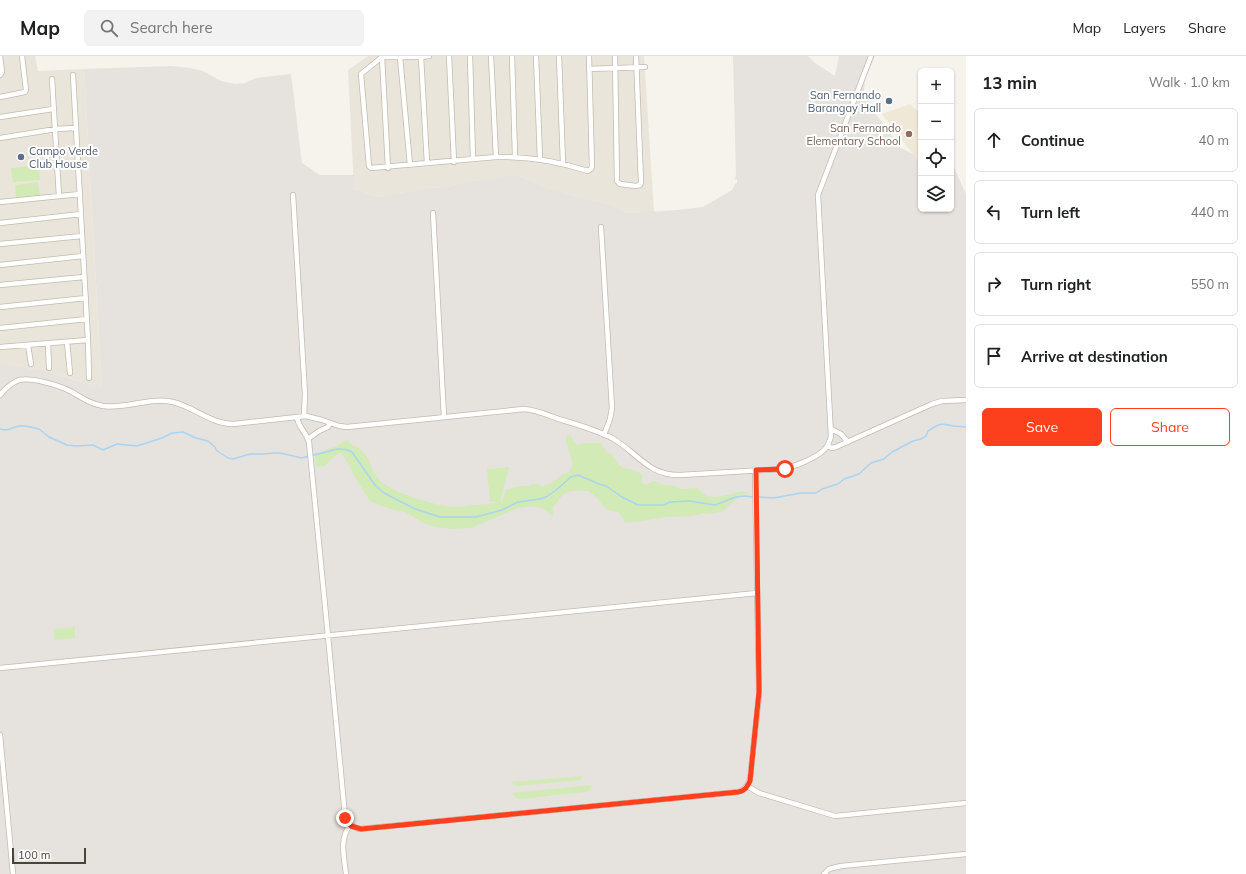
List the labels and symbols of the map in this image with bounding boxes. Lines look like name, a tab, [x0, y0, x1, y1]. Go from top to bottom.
place label: San Fernando Barangay Hall	[808, 88, 881, 115]
marker: San Fernando Barangay Hall	[884, 96, 894, 106]
place label: San Fernando Elementary School	[806, 121, 901, 148]
marker: San Fernando Elementary School	[904, 129, 914, 139]
place label: Campo Verde Club House	[29, 144, 98, 171]
marker: Campo Verde Club House	[16, 152, 26, 162]
route start	[776, 460, 794, 478]
route end	[336, 809, 354, 827]
scale bar	[12, 846, 86, 865]

